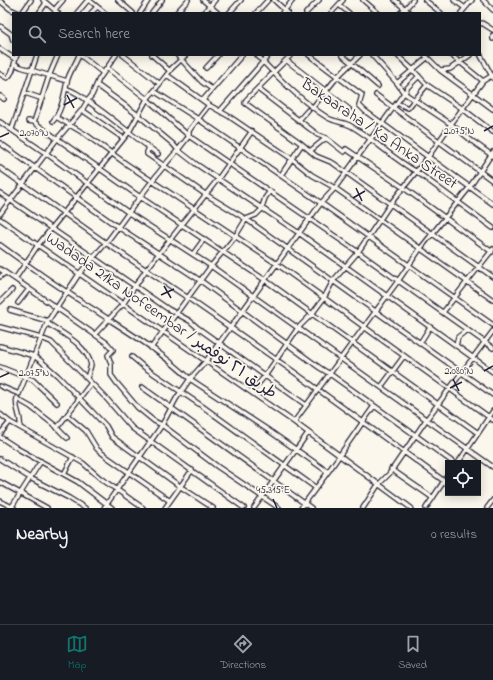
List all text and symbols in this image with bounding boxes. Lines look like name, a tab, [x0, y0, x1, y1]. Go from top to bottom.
search box	[12, 12, 481, 56]
icon: search	[26, 23, 48, 45]
text: Search here	[58, 23, 130, 45]
street label: Bakaaraha / Ka Anka Street	[295, 72, 463, 196]
text: 2.075°N	[444, 124, 475, 139]
text: 2.070°N	[19, 126, 49, 141]
street label: Wadada 21ka Nofeembar / طريق ٢١ نوفمبر	[40, 227, 282, 405]
text: 2.080°N	[445, 364, 474, 379]
text: 2.075°N	[19, 366, 50, 381]
map controls	[445, 460, 481, 496]
button: locate	[445, 460, 481, 496]
text: 45.315°E	[256, 483, 290, 498]
text: Nearby	[16, 522, 68, 547]
text: 0 results	[431, 525, 477, 544]
tab: Map	[66, 633, 88, 673]
tab: Directions	[220, 633, 266, 673]
tab: Saved	[398, 633, 427, 673]

